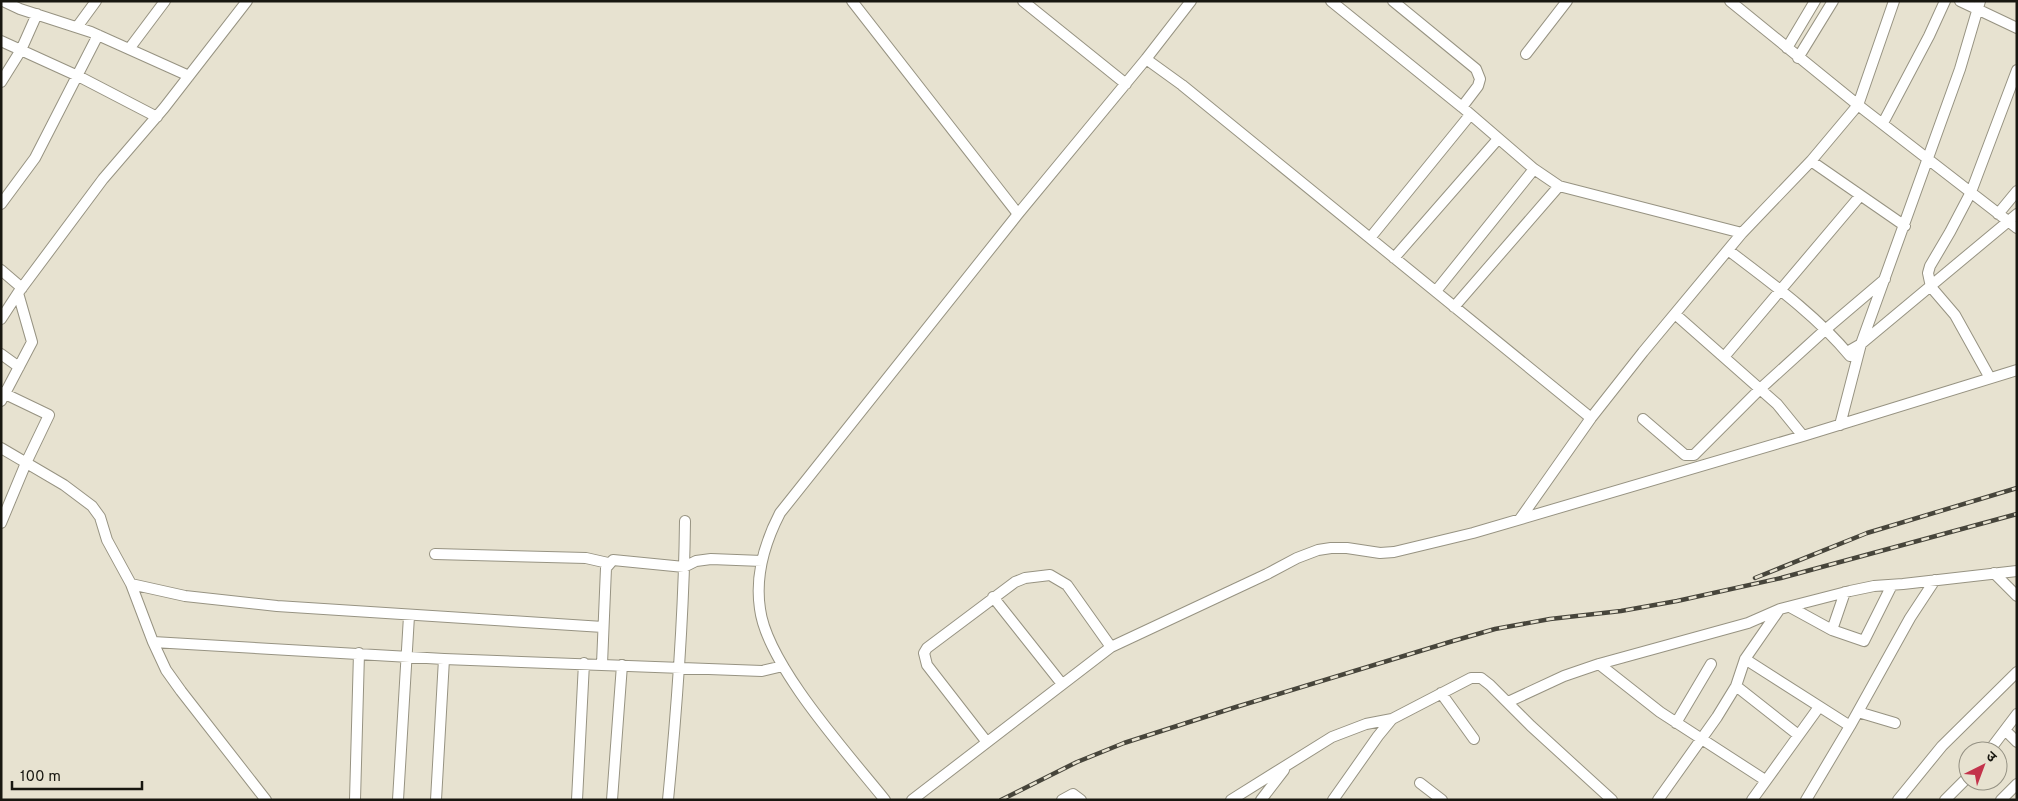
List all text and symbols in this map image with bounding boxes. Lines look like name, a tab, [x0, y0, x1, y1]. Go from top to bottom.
north arrow	[1958, 741, 2008, 791]
text: उ	[1982, 748, 2000, 767]
scale bar	[12, 758, 142, 790]
text: 100 m	[20, 768, 61, 787]

